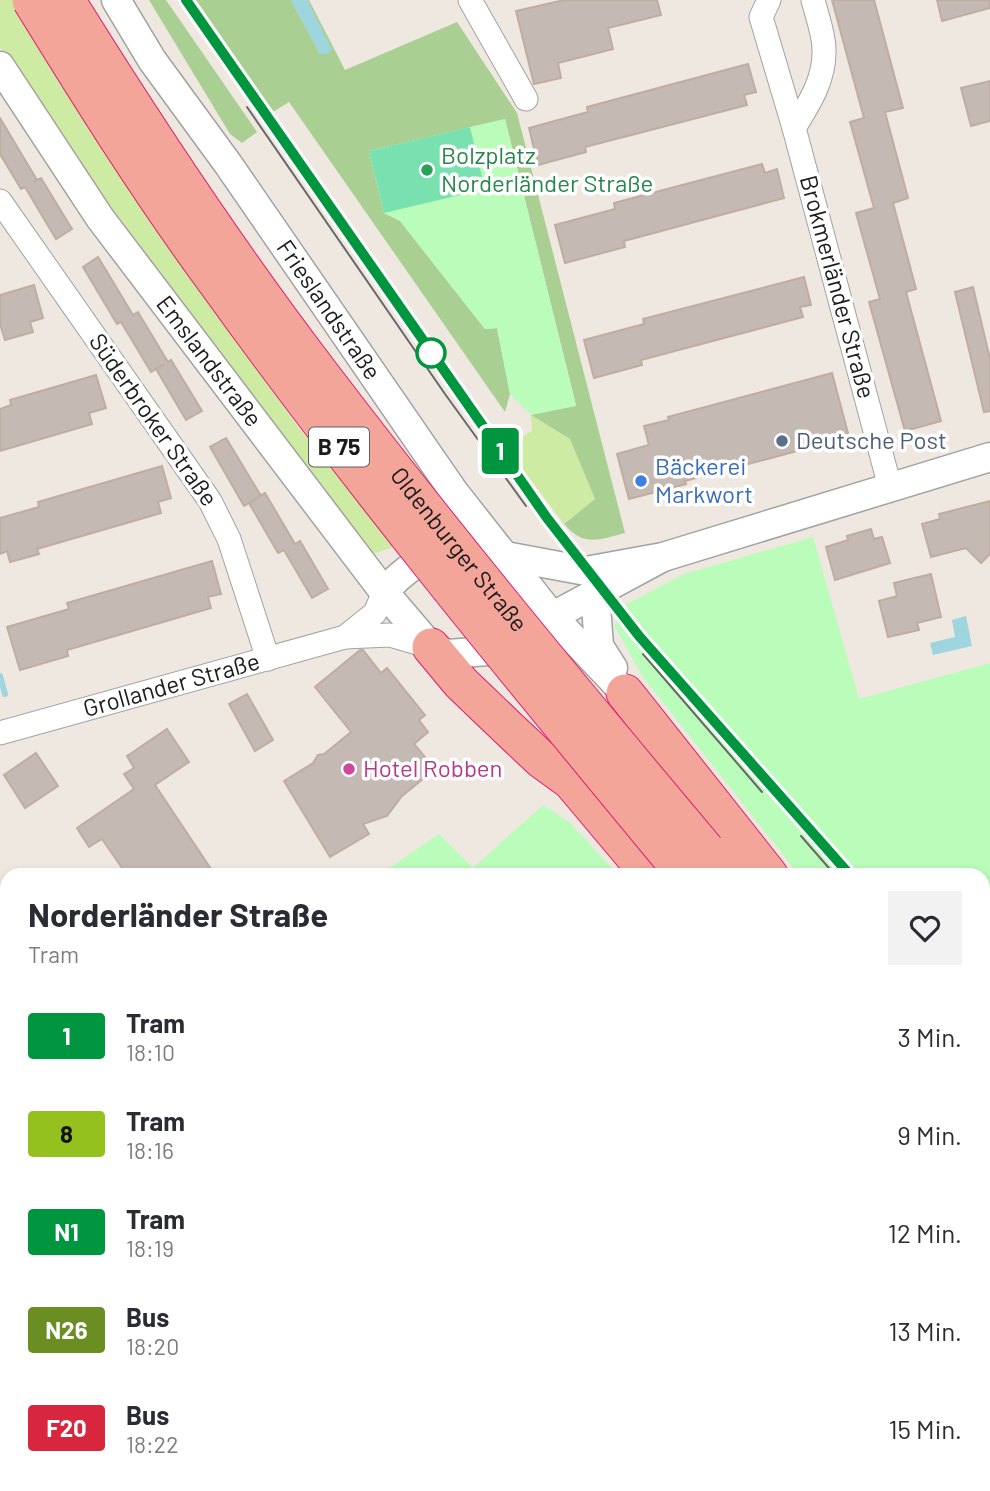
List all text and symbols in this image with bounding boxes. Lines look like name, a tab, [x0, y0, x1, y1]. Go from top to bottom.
place label: Bolzplatz Norderländer Straße	[441, 140, 653, 197]
marker: Bolzplatz Norderländer Straße	[419, 162, 435, 178]
street label: Brokmerländer Straße	[795, 172, 882, 401]
street label: Frieslandstraße	[271, 234, 388, 385]
street label: Emslandstraße	[151, 289, 269, 432]
street label: Süderbroker Straße	[84, 327, 225, 511]
unlabelled marker	[416, 338, 446, 368]
place label: Deutsche Post	[796, 425, 947, 454]
road number: B 75	[309, 428, 369, 466]
line badge: 1	[477, 428, 523, 474]
marker: Deutsche Post	[774, 433, 790, 449]
text: 1	[496, 436, 504, 465]
place label: Bäckerei Markwort	[655, 451, 753, 508]
street label: Oldenburger Straße	[385, 461, 535, 637]
marker: Bäckerei Markwort	[633, 473, 649, 489]
street label: Grollander Straße	[80, 645, 263, 722]
place label: Hotel Robben	[363, 753, 503, 782]
marker: Hotel Robben	[341, 761, 357, 777]
button: heart	[888, 891, 962, 965]
text: Norderländer Straße	[28, 894, 328, 934]
text: Tram	[28, 940, 79, 968]
text: Tram	[126, 1007, 185, 1038]
text: 1	[62, 1021, 71, 1050]
text: 3 Min.	[897, 1021, 962, 1052]
text: 18:10	[126, 1038, 175, 1066]
text: Tram	[126, 1105, 185, 1136]
text: 8	[60, 1119, 73, 1148]
text: 9 Min.	[897, 1119, 962, 1150]
text: 18:16	[126, 1136, 174, 1164]
text: Tram	[126, 1203, 185, 1234]
text: N1	[54, 1217, 79, 1246]
text: 12 Min.	[888, 1217, 962, 1248]
text: 18:19	[126, 1234, 174, 1262]
text: Bus	[126, 1301, 169, 1332]
text: N26	[45, 1315, 88, 1344]
text: 13 Min.	[888, 1315, 962, 1346]
text: 18:20	[126, 1332, 179, 1360]
text: Bus	[126, 1399, 169, 1430]
text: F20	[46, 1413, 87, 1442]
text: 15 Min.	[888, 1413, 962, 1444]
text: 18:22	[126, 1430, 179, 1458]

